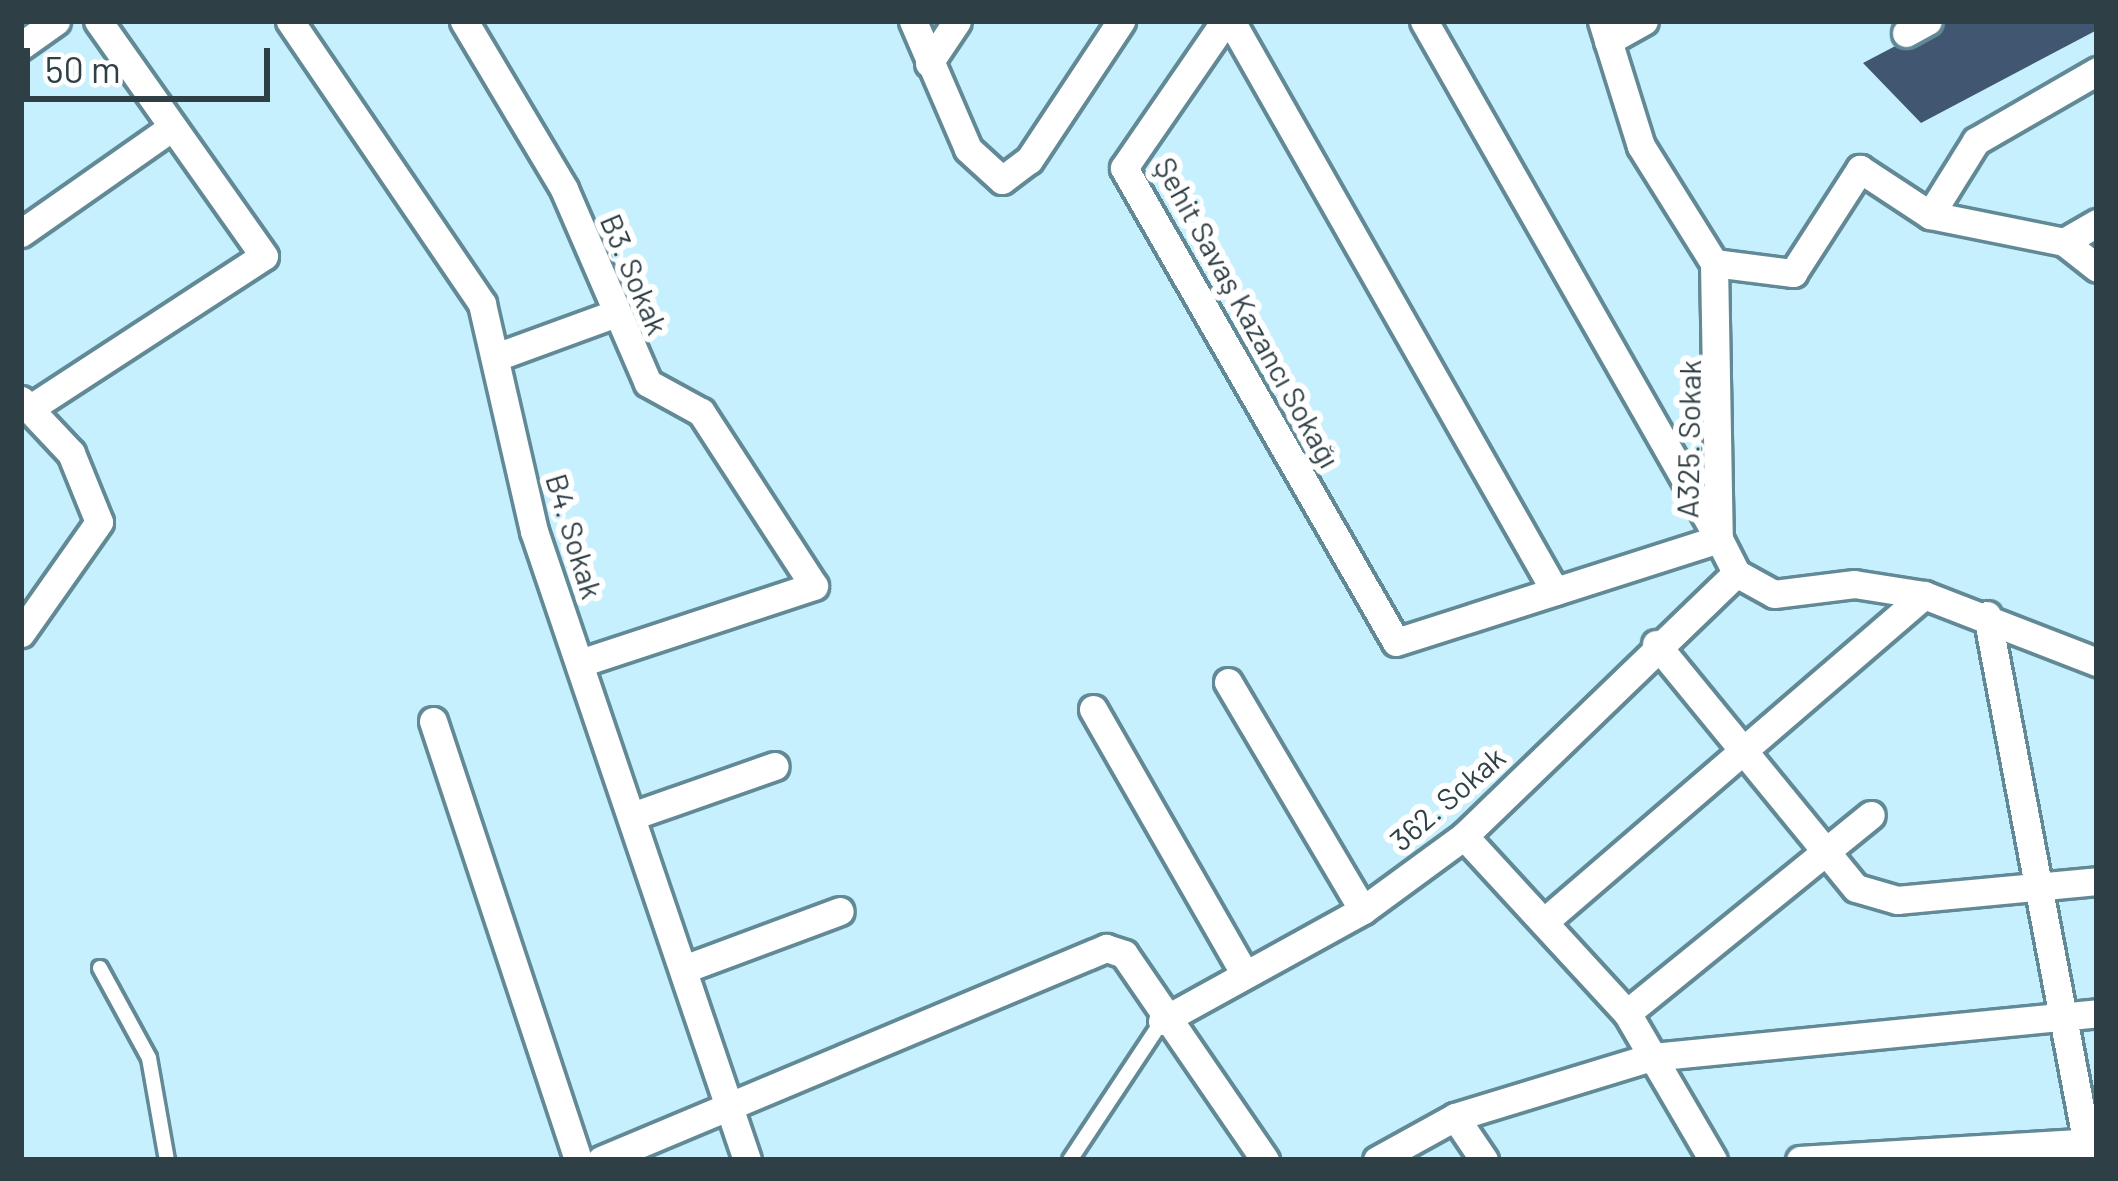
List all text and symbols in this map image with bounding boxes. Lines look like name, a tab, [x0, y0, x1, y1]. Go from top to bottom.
scale bar	[30, 24, 276, 98]
text: 50 m	[45, 47, 121, 90]
street label: Şehit Savaş Kazancı Sokağı	[1148, 151, 1348, 473]
street label: B3. Sokak	[594, 208, 676, 340]
street label: A325. Sokak	[1669, 359, 1707, 519]
street label: B4. Sokak	[539, 469, 611, 603]
street label: 362. Sokak	[1382, 738, 1512, 858]

